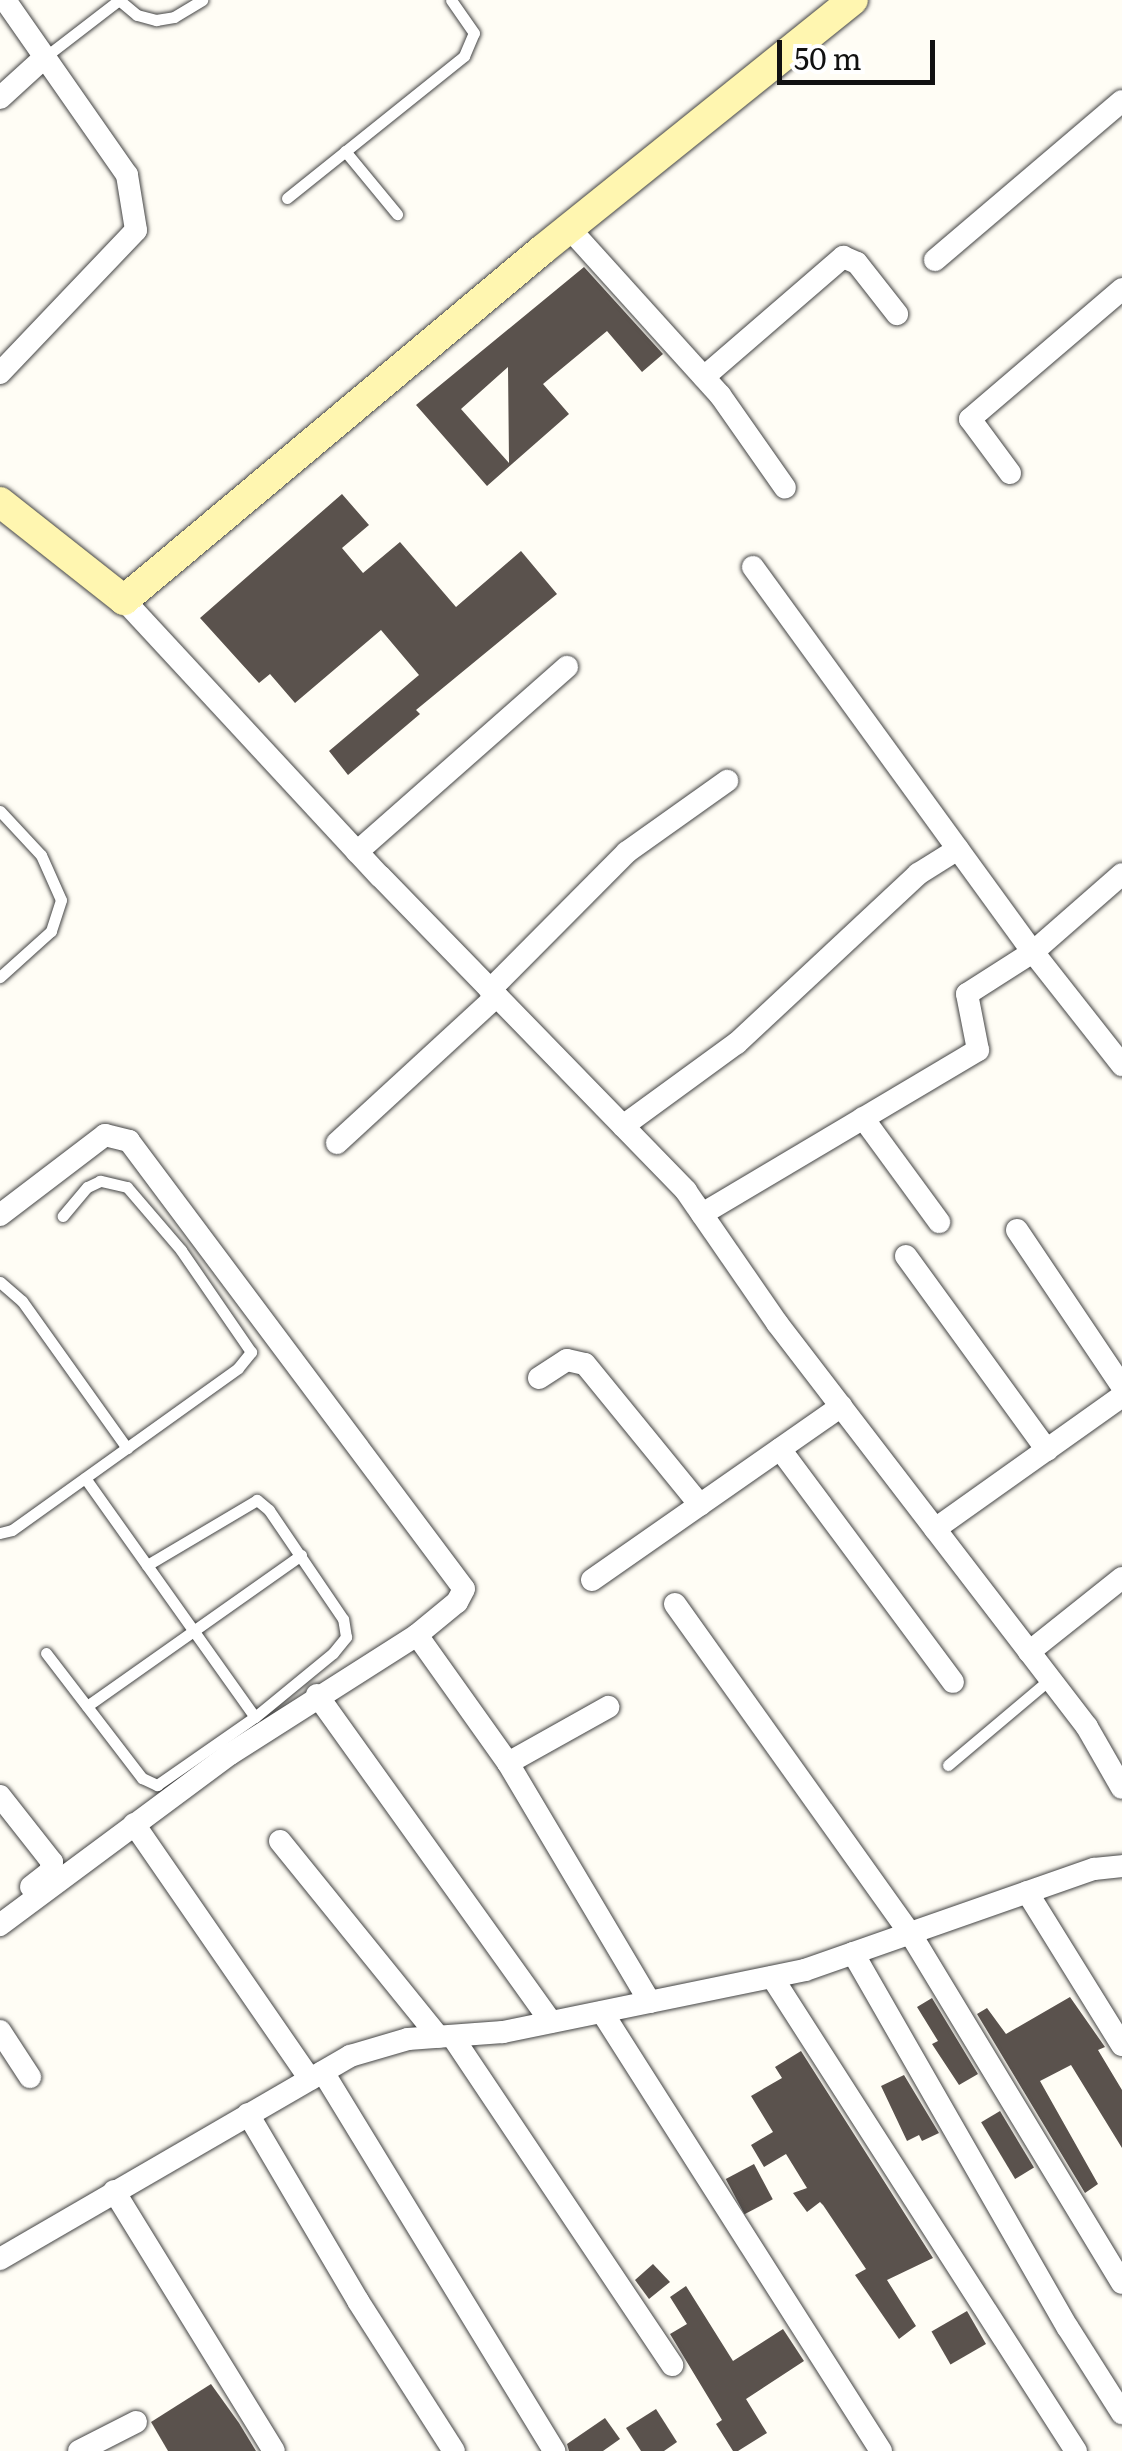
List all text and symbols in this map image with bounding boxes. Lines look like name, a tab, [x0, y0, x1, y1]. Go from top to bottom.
scale bar	[782, 20, 940, 82]
text: 50 m	[794, 35, 862, 79]

